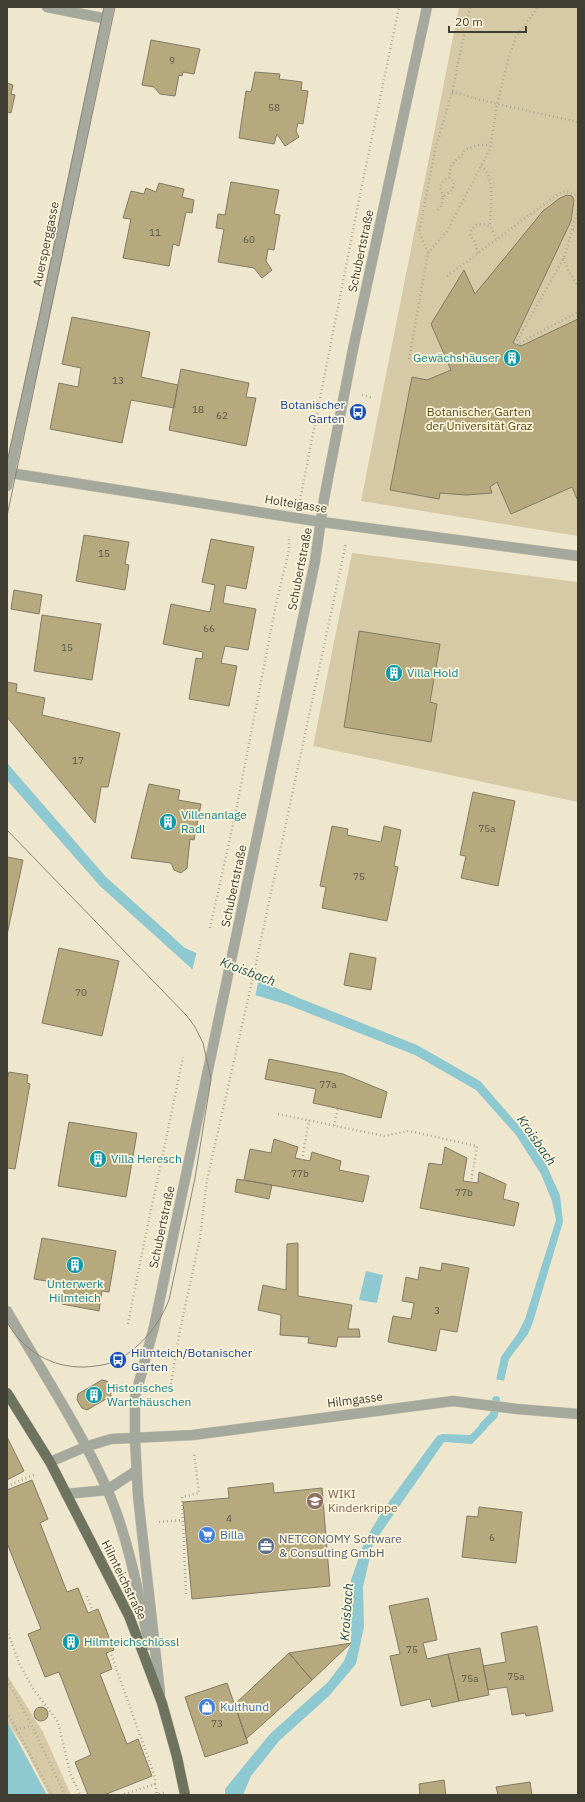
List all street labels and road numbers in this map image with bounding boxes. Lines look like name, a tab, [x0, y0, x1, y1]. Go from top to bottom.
street label: Auersperggasse	[29, 200, 62, 288]
street label: Schubertstraße	[344, 208, 377, 293]
street label: Holteigasse	[264, 491, 329, 516]
street label: Schubertstraße	[284, 526, 315, 611]
street label: Schubertstraße	[217, 843, 250, 928]
street label: Schubertstraße	[145, 1184, 178, 1269]
street label: Hilmgasse	[326, 1389, 384, 1410]
street label: Hilmteichstraße	[99, 1537, 150, 1622]

